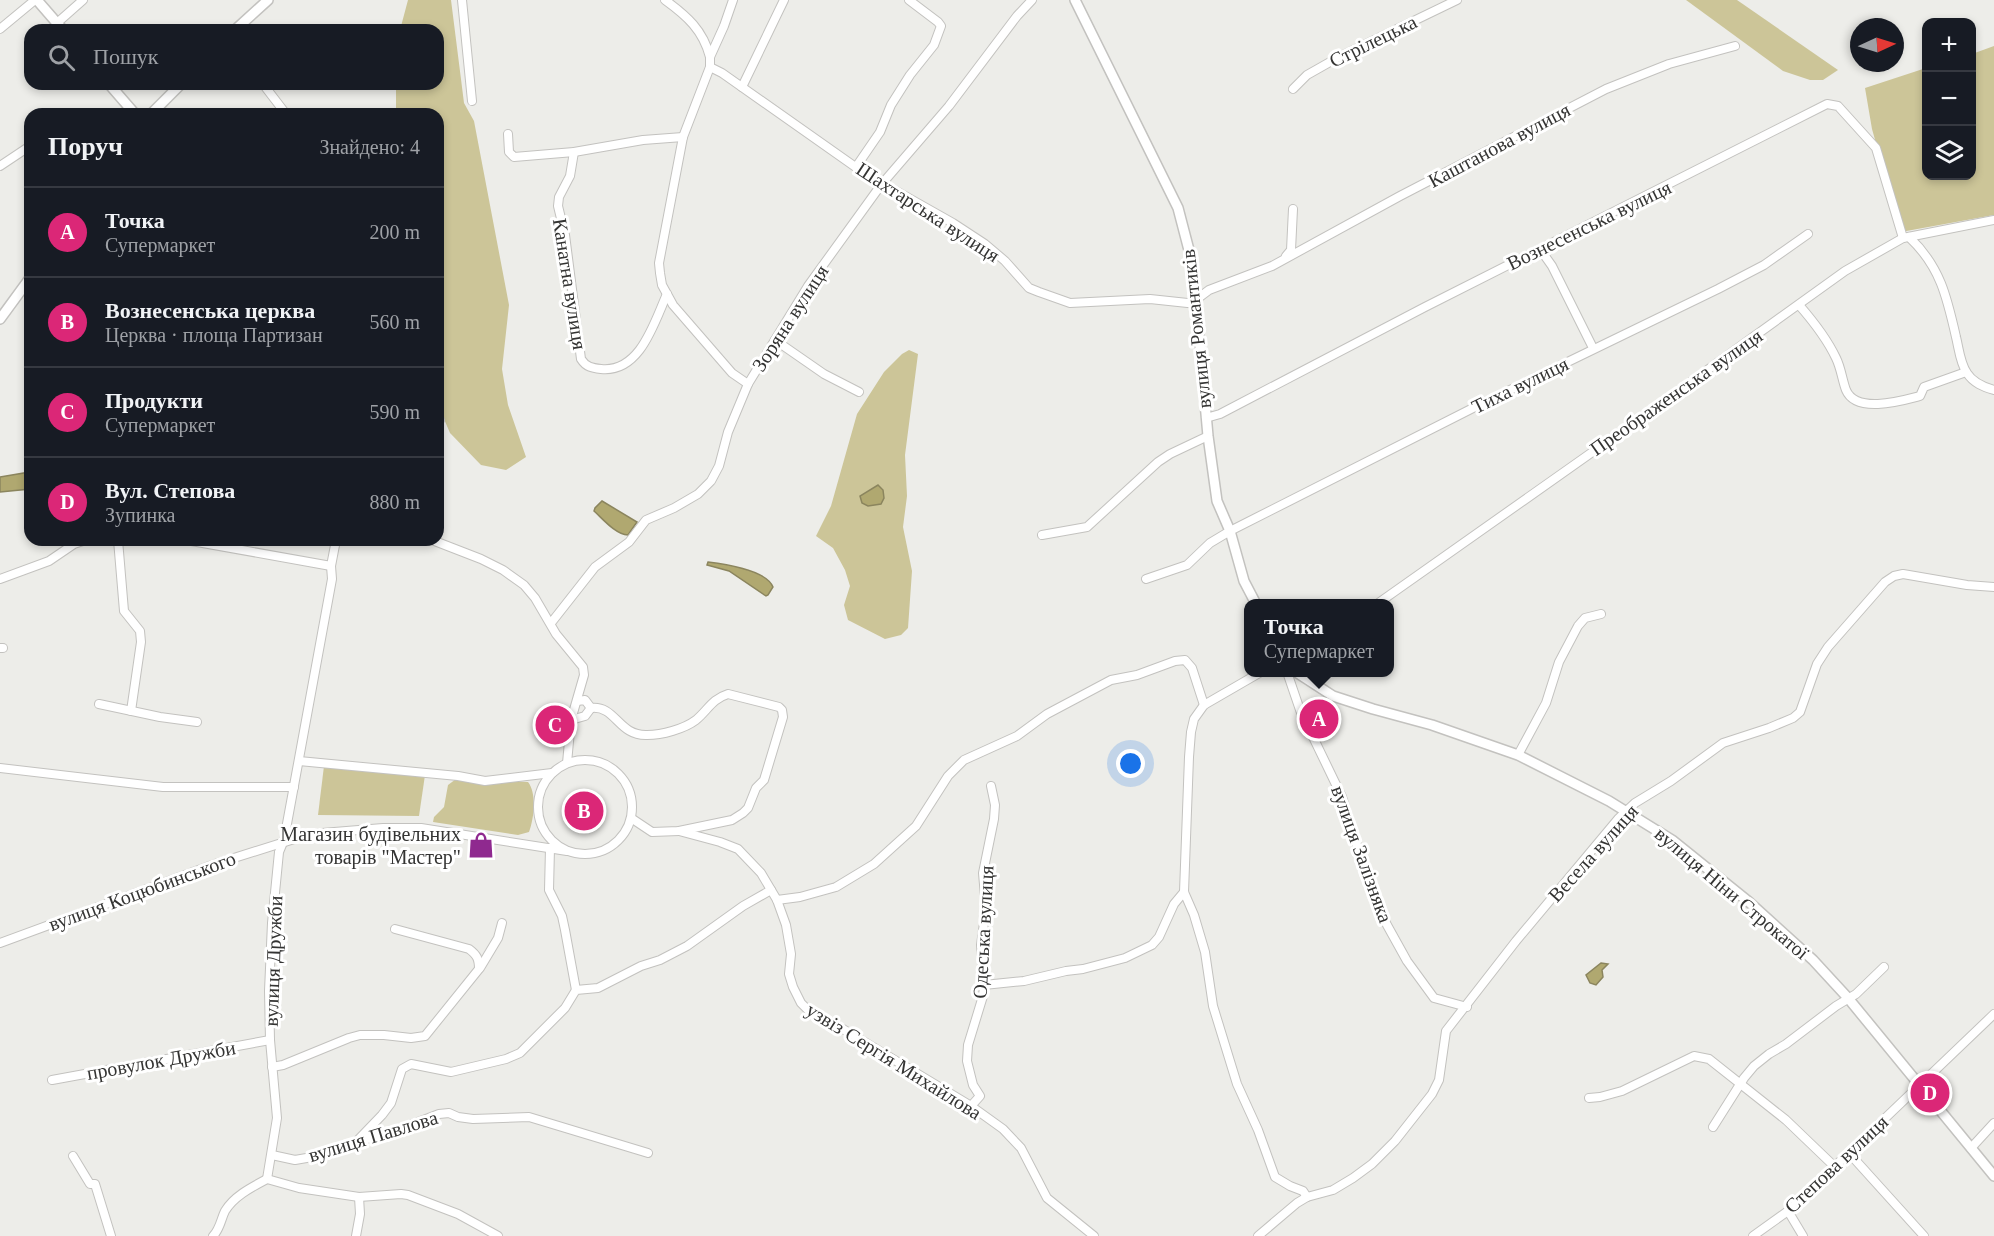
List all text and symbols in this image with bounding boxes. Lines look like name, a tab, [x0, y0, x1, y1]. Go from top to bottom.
street label: Стрілецька	[1326, 10, 1421, 73]
north arrow	[1850, 18, 1904, 72]
map controls	[1922, 18, 1976, 180]
button: +	[1922, 18, 1976, 72]
search box	[24, 24, 444, 90]
icon: search	[45, 41, 78, 74]
text: Пошук	[93, 44, 159, 69]
button: −	[1922, 72, 1976, 126]
street label: Каштанова вулиця	[1424, 98, 1574, 193]
button: layers	[1922, 126, 1976, 180]
text: Поруч	[48, 132, 123, 161]
text: Знайдено: 4	[319, 136, 420, 158]
street label: Шахтарська вулиця	[852, 158, 1004, 267]
street label: Вознесенська вулиця	[1503, 176, 1675, 275]
text: Точка	[105, 208, 165, 233]
street label: Канатна вулиця	[548, 217, 591, 351]
text: A	[60, 221, 75, 243]
text: 200 m	[369, 221, 420, 243]
text: Супермаркет	[105, 234, 215, 256]
street label: вулиця Романтиків	[1177, 248, 1216, 410]
street label: Зоряна вулиця	[747, 261, 833, 376]
text: Вознесенська церква	[105, 298, 315, 323]
text: B	[61, 311, 74, 333]
text: 560 m	[369, 311, 420, 333]
text: Церква · площа Партизан	[105, 324, 323, 346]
street label: Преображенська вулиця	[1586, 324, 1767, 461]
street label: Тиха вулиця	[1468, 352, 1572, 419]
text: Продукти	[105, 388, 203, 413]
text: C	[60, 401, 75, 423]
text: 590 m	[369, 401, 420, 423]
text: Супермаркет	[105, 414, 215, 436]
text: Вул. Степова	[105, 478, 235, 503]
text: D	[60, 491, 75, 513]
text: 880 m	[369, 491, 420, 513]
text: Зупинка	[105, 504, 175, 526]
popup	[1244, 599, 1394, 677]
text: Точка	[1264, 614, 1324, 639]
text: Супермаркет	[1264, 640, 1374, 662]
pin: A	[1300, 696, 1338, 742]
pin: C	[536, 702, 574, 748]
your location	[1116, 749, 1145, 778]
street label: вулиця Залізняка	[1326, 782, 1397, 926]
pin: B	[564, 788, 604, 834]
street label: Весела вулиця	[1544, 800, 1643, 907]
street label: вулиця Ніни Строкатої	[1650, 822, 1814, 965]
place label: Магазин будівельних товарів "Мастер"	[280, 823, 461, 869]
shop icon: Магазин будівельних товарів "Мастер"	[466, 830, 496, 860]
street label: вулиця Коцюбинського	[45, 847, 239, 936]
street label: Одеська вулиця	[969, 865, 998, 999]
street label: вулиця Дружби	[260, 895, 287, 1027]
street label: узвіз Сергія Михайлова	[802, 998, 986, 1125]
street label: провулок Дружби	[85, 1036, 238, 1085]
pin: D	[1910, 1070, 1950, 1116]
street label: вулиця Павлова	[306, 1106, 441, 1167]
street label: Степова вулиця	[1780, 1111, 1893, 1218]

